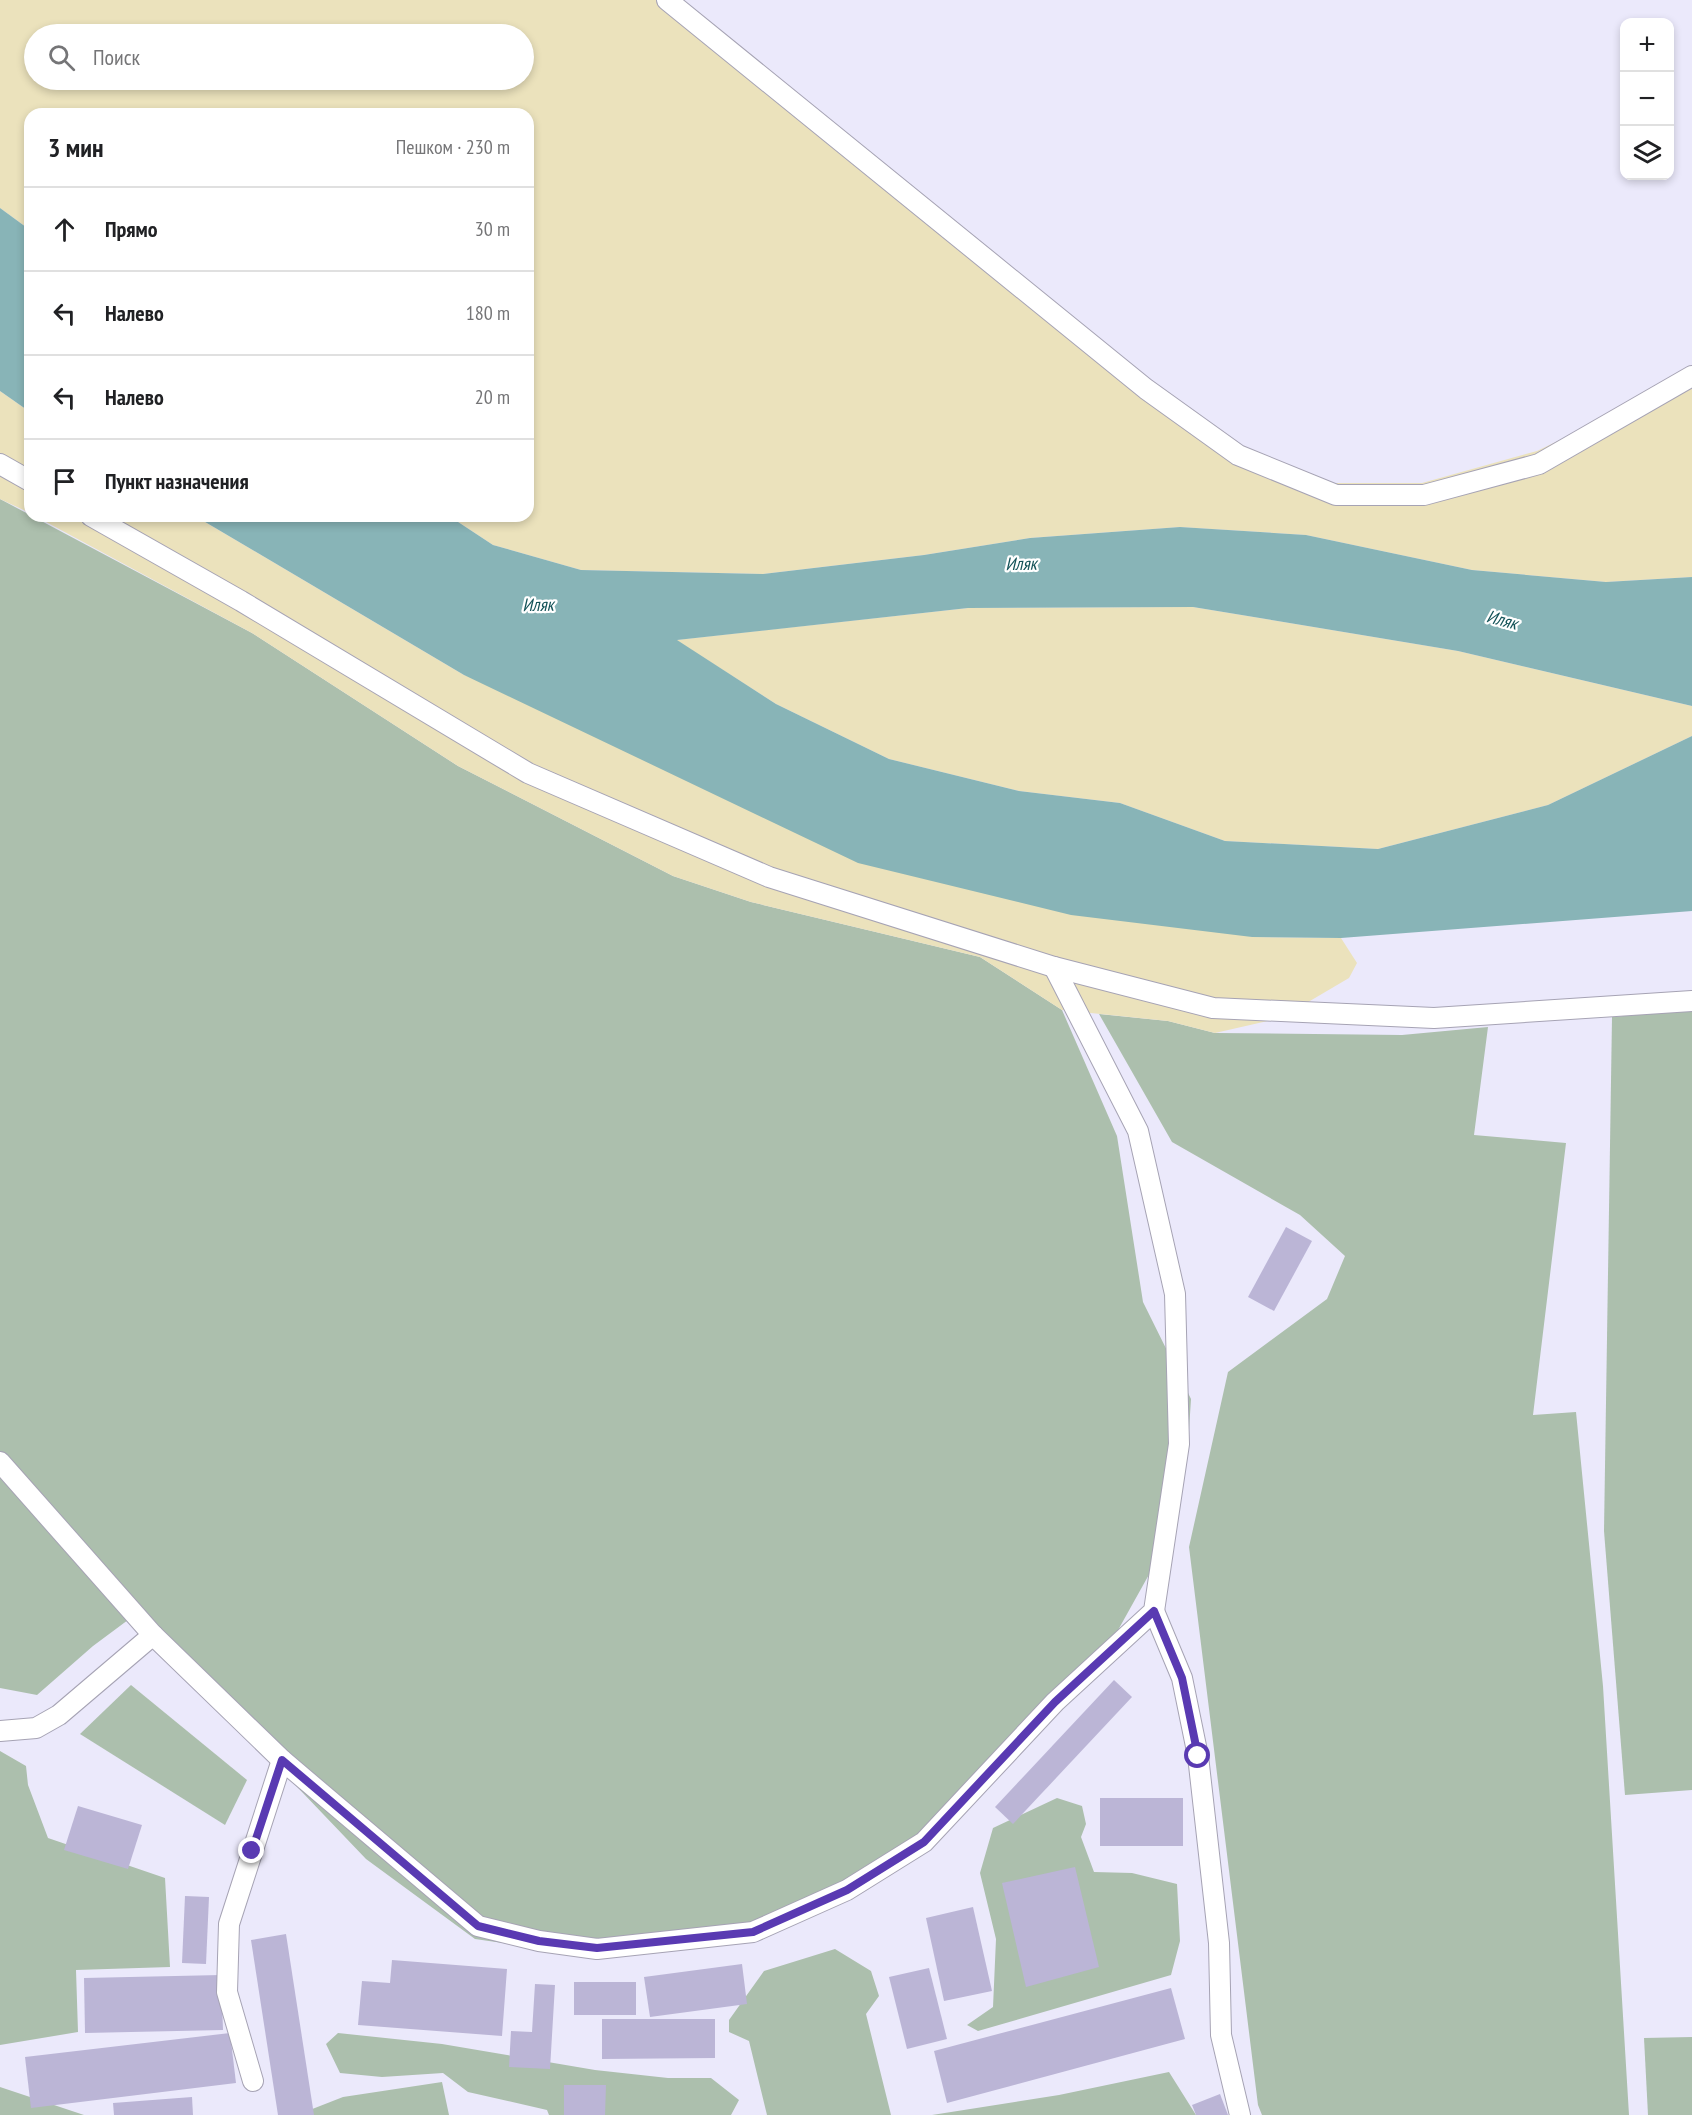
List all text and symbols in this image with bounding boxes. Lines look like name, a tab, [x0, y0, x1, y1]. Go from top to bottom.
map controls	[1620, 18, 1674, 180]
button: +	[1620, 18, 1674, 72]
search box	[24, 24, 534, 90]
icon: search	[45, 41, 78, 74]
text: Поиск	[93, 43, 140, 71]
button: −	[1620, 72, 1674, 126]
button: layers	[1620, 126, 1674, 180]
text: 3 мин	[48, 131, 103, 164]
text: Пешком · 230 m	[396, 134, 510, 160]
icon: ahead	[48, 213, 81, 246]
text: Прямо	[105, 215, 158, 243]
text: 30 m	[475, 216, 510, 242]
icon: left	[48, 297, 81, 330]
text: Налево	[105, 299, 164, 327]
text: 180 m	[466, 300, 510, 326]
icon: left	[48, 381, 81, 414]
text: Налево	[105, 383, 164, 411]
text: 20 m	[475, 384, 510, 410]
icon: arrive	[48, 465, 81, 498]
text: Пункт назначения	[105, 467, 249, 495]
water label: Иляк	[1005, 552, 1039, 575]
water label: Иляк	[522, 593, 556, 616]
water label: Иляк	[1484, 604, 1522, 635]
route start	[1184, 1742, 1210, 1768]
route end	[238, 1837, 264, 1863]

